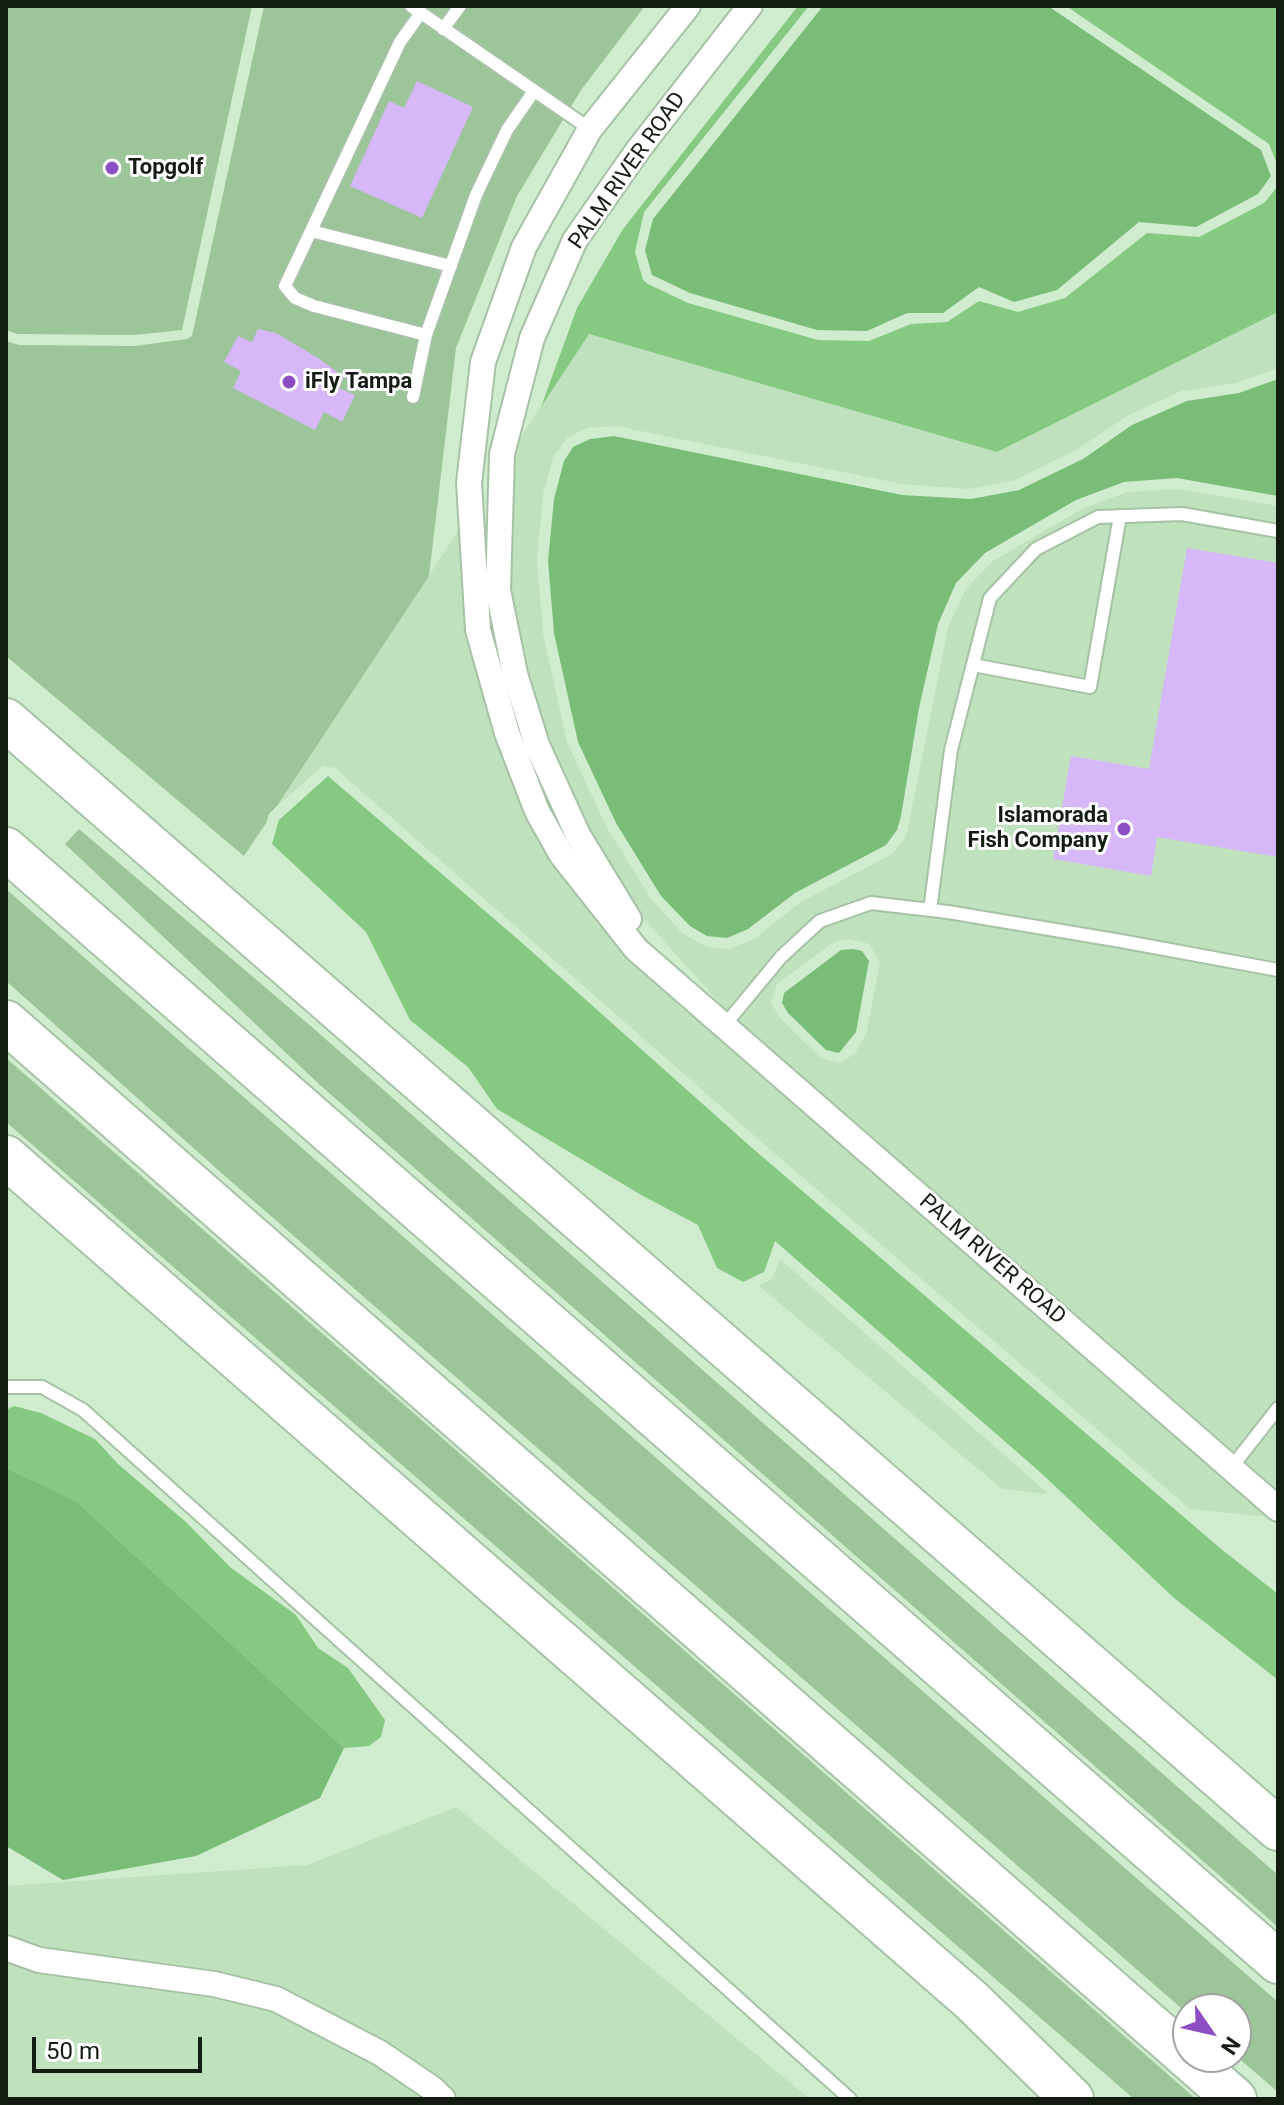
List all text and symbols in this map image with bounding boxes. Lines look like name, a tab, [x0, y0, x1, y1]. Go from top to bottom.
street label: PALM RIVER ROAD	[564, 87, 692, 255]
place label: Topgolf	[128, 155, 203, 181]
marker: Topgolf	[103, 159, 121, 177]
place label: iFly Tampa	[305, 369, 412, 395]
marker: iFly Tampa	[280, 373, 298, 391]
place label: Islamorada Fish Company	[968, 803, 1108, 854]
marker: Islamorada Fish Company	[1115, 820, 1133, 838]
street label: PALM RIVER ROAD	[913, 1189, 1071, 1331]
north arrow	[1172, 1993, 1252, 2073]
scale bar	[36, 2021, 206, 2071]
text: N	[1216, 2032, 1245, 2059]
text: 50 m	[46, 2037, 100, 2065]

